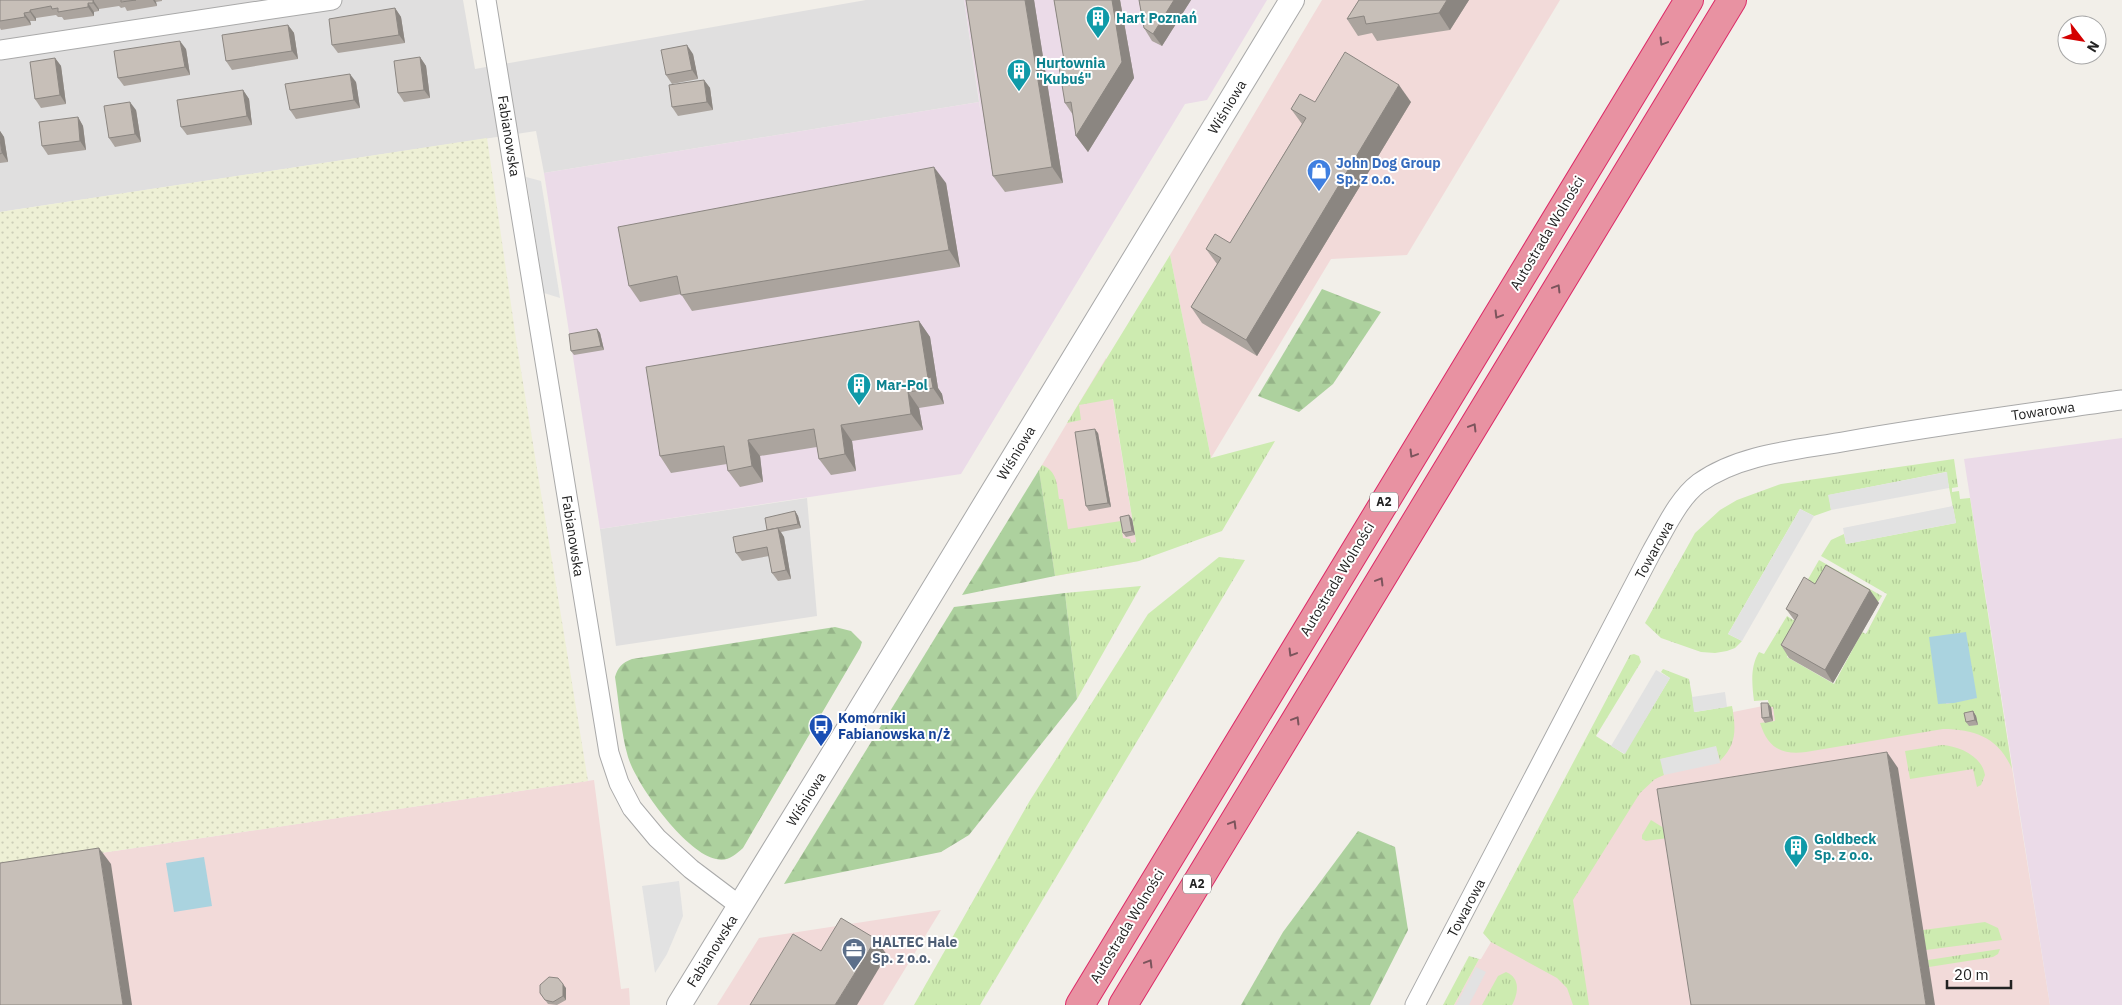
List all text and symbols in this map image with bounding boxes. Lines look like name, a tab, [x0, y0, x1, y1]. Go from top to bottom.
building icon: Hart Poznań	[1085, 5, 1111, 39]
place label: Hart Poznań	[1116, 9, 1197, 27]
north arrow	[2057, 15, 2107, 65]
one-way arrow	[1660, 36, 1670, 45]
text: N	[2083, 38, 2103, 56]
place label: Hurtownia "Kubuś"	[1036, 54, 1105, 88]
building icon: Hurtownia "Kubuś"	[1006, 58, 1032, 92]
street label: Wiśniowa	[1204, 76, 1250, 137]
street label: Fabianowska	[494, 94, 524, 178]
place label: John Dog Group Sp. z o.o.	[1336, 154, 1441, 188]
shop icon: John Dog Group Sp. z o.o.	[1306, 158, 1332, 192]
street label: Autostrada Wolności	[1506, 173, 1588, 293]
one-way arrow	[1551, 285, 1561, 294]
one-way arrow	[1494, 310, 1504, 319]
building icon: Mar-Pol	[846, 372, 872, 406]
place label: Mar-Pol	[876, 376, 928, 394]
street label: Towarowa	[2010, 398, 2076, 424]
street label: Wiśniowa	[993, 422, 1039, 483]
one-way arrow	[1467, 424, 1477, 433]
one-way arrow	[1410, 449, 1420, 458]
road number: A2	[1370, 492, 1398, 512]
street label: Fabianowska	[558, 494, 588, 578]
street label: Towarowa	[1631, 517, 1678, 582]
street label: Autostrada Wolności	[1296, 519, 1378, 639]
one-way arrow	[1373, 578, 1383, 587]
one-way arrow	[1289, 647, 1299, 656]
place label: Komorniki Fabianowska n/ż	[838, 709, 950, 743]
bus stop icon: Komorniki Fabianowska n/ż	[808, 713, 834, 747]
one-way arrow	[1289, 717, 1299, 726]
street label: Wiśniowa	[782, 768, 830, 829]
one-way arrow	[1226, 821, 1236, 830]
place label: Goldbeck Sp. z o.o.	[1814, 830, 1877, 864]
building icon: Goldbeck Sp. z o.o.	[1783, 834, 1809, 868]
street label: Autostrada Wolności	[1086, 866, 1168, 986]
road number: A2	[1183, 874, 1211, 894]
street label: Towarowa	[1443, 875, 1489, 940]
street label: Fabianowska	[683, 911, 742, 990]
place label: HALTEC Hale Sp. z o.o.	[872, 933, 958, 967]
office icon: HALTEC Hale Sp. z o.o.	[841, 937, 867, 971]
scale bar	[1947, 958, 2011, 990]
one-way arrow	[1142, 960, 1152, 969]
text: 20 m	[1954, 965, 1989, 984]

